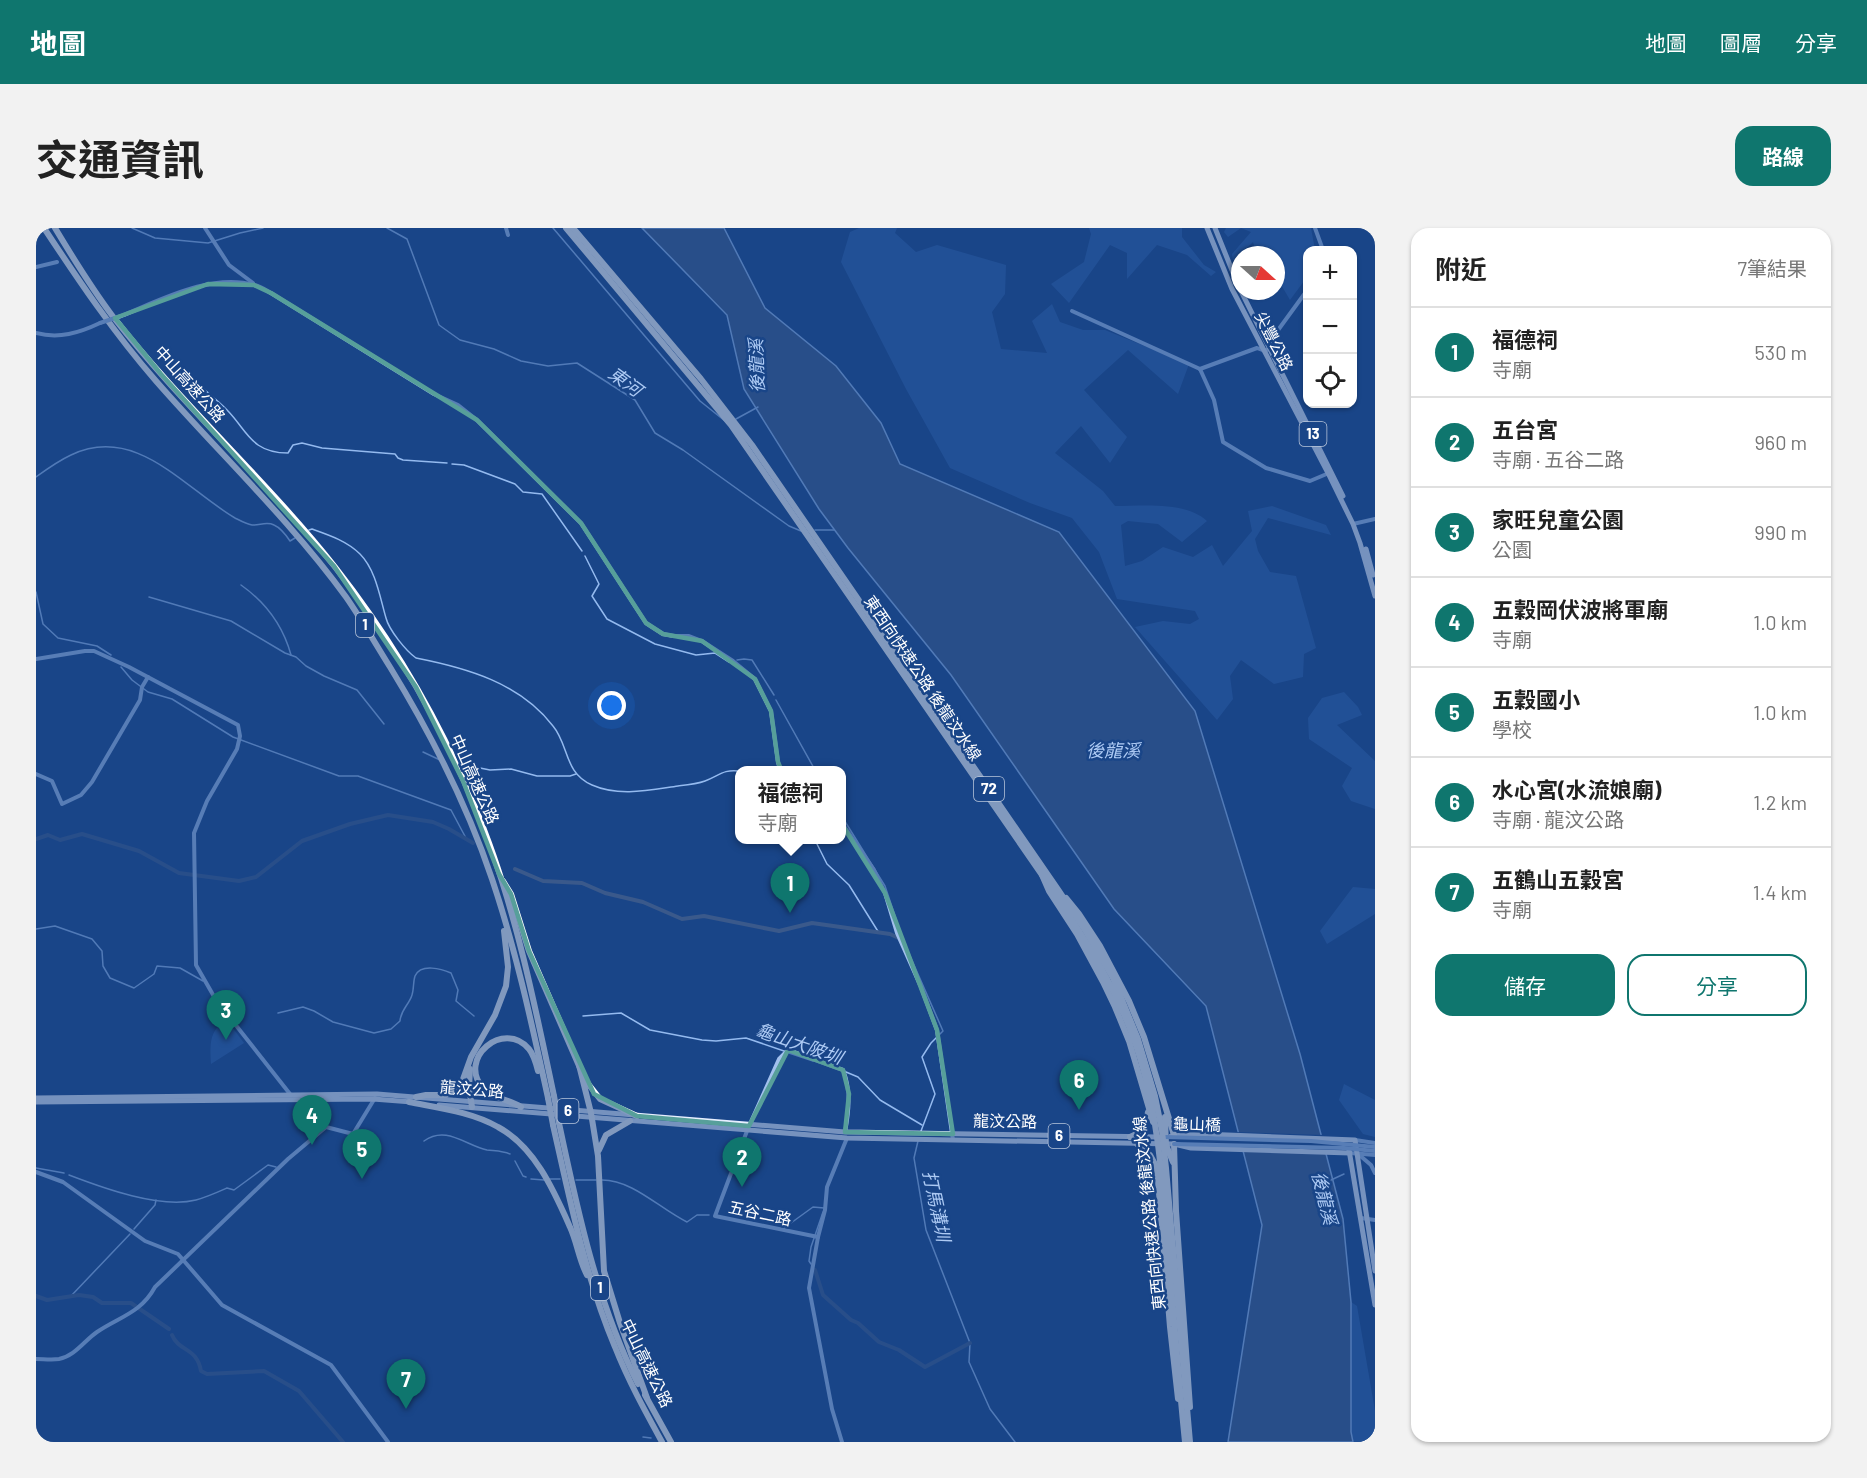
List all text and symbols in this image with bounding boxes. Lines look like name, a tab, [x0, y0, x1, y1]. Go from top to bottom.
text: 地圖	[30, 26, 86, 60]
text: 地圖	[1645, 30, 1687, 55]
text: 圖層	[1720, 30, 1762, 55]
text: 分享	[1795, 30, 1837, 55]
button: 路線	[1735, 126, 1831, 186]
text: 交通資訊	[36, 133, 204, 183]
north arrow	[1231, 246, 1285, 300]
map controls	[1303, 246, 1357, 408]
button: +	[1303, 246, 1357, 300]
text: 附近	[1435, 253, 1487, 284]
text: 7筆結果	[1738, 256, 1807, 280]
button: −	[1303, 300, 1357, 354]
street label: 尖豐公路	[1251, 308, 1297, 374]
text: 福德祠	[1492, 326, 1558, 352]
water label: 後龍溪	[744, 336, 768, 393]
text: 1	[1451, 340, 1458, 364]
text: 530 m	[1755, 340, 1807, 364]
street label: 中山高速公路	[151, 342, 230, 426]
button: locate	[1303, 354, 1357, 408]
text: 寺廟	[1492, 357, 1532, 381]
water label: 東河	[605, 362, 649, 402]
text: 五台宮	[1492, 416, 1558, 442]
road number: 13	[1300, 422, 1326, 446]
text: 2	[1449, 430, 1460, 454]
text: 960 m	[1754, 430, 1807, 454]
text: 寺廟 · 五谷二路	[1492, 447, 1624, 471]
text: 家旺兒童公園	[1492, 506, 1624, 532]
text: 3	[1449, 520, 1460, 544]
text: 990 m	[1754, 520, 1807, 544]
text: 公園	[1492, 537, 1532, 561]
street label: 東西向快速公路 後龍汶水線	[861, 591, 986, 764]
text: 五穀岡伏波將軍廟	[1492, 596, 1668, 622]
text: 4	[1448, 610, 1461, 634]
text: 1.0 km	[1753, 610, 1807, 634]
road number: 1	[356, 613, 374, 637]
text: 寺廟	[1492, 627, 1532, 651]
text: 五穀國小	[1492, 686, 1580, 712]
your location	[597, 691, 626, 720]
text: 5	[1449, 700, 1460, 724]
text: 1.0 km	[1753, 700, 1807, 724]
text: 學校	[1492, 717, 1532, 741]
street label: 中山高速公路	[447, 731, 504, 827]
water label: 後龍溪	[1086, 739, 1143, 761]
popup	[735, 766, 846, 844]
text: 水心宮(水流娘廟)	[1492, 776, 1661, 802]
road number: 72	[974, 777, 1004, 801]
text: 福德祠	[757, 779, 824, 805]
text: 6	[1449, 790, 1460, 814]
text: 1.2 km	[1753, 790, 1807, 814]
text: 寺廟 · 龍汶公路	[1492, 807, 1624, 831]
text: 寺廟	[757, 810, 797, 834]
pin: 1	[770, 864, 810, 913]
text: 五鶴山五穀宮	[1492, 866, 1624, 892]
text: 7	[1450, 880, 1459, 904]
text: 1.4 km	[1753, 880, 1807, 904]
text: 寺廟	[1492, 897, 1532, 921]
button: 儲存	[1435, 954, 1615, 1016]
button: 分享	[1627, 954, 1807, 1016]
pin: 3	[206, 990, 246, 1040]
water label: 龜山大陂圳	[753, 1018, 848, 1069]
pin: 6	[1060, 1060, 1098, 1110]
street label: 龍汶公路	[439, 1076, 505, 1101]
pin: 4	[292, 1096, 332, 1145]
road number: 6	[558, 1099, 578, 1123]
street label: 龍汶公路	[973, 1110, 1037, 1131]
street label: 龜山橋	[1173, 1113, 1221, 1134]
street label: 東西向快速公路 後龍汶水線	[1129, 1115, 1168, 1311]
road number: 6	[1048, 1124, 1070, 1148]
pin: 5	[342, 1130, 382, 1179]
pin: 2	[722, 1138, 762, 1187]
water label: 打馬溝圳	[919, 1168, 956, 1246]
water label: 後龍溪	[1308, 1169, 1343, 1230]
street label: 五谷二路	[727, 1197, 793, 1228]
road number: 1	[591, 1276, 609, 1300]
street label: 中山高速公路	[618, 1315, 677, 1410]
pin: 7	[386, 1360, 425, 1409]

